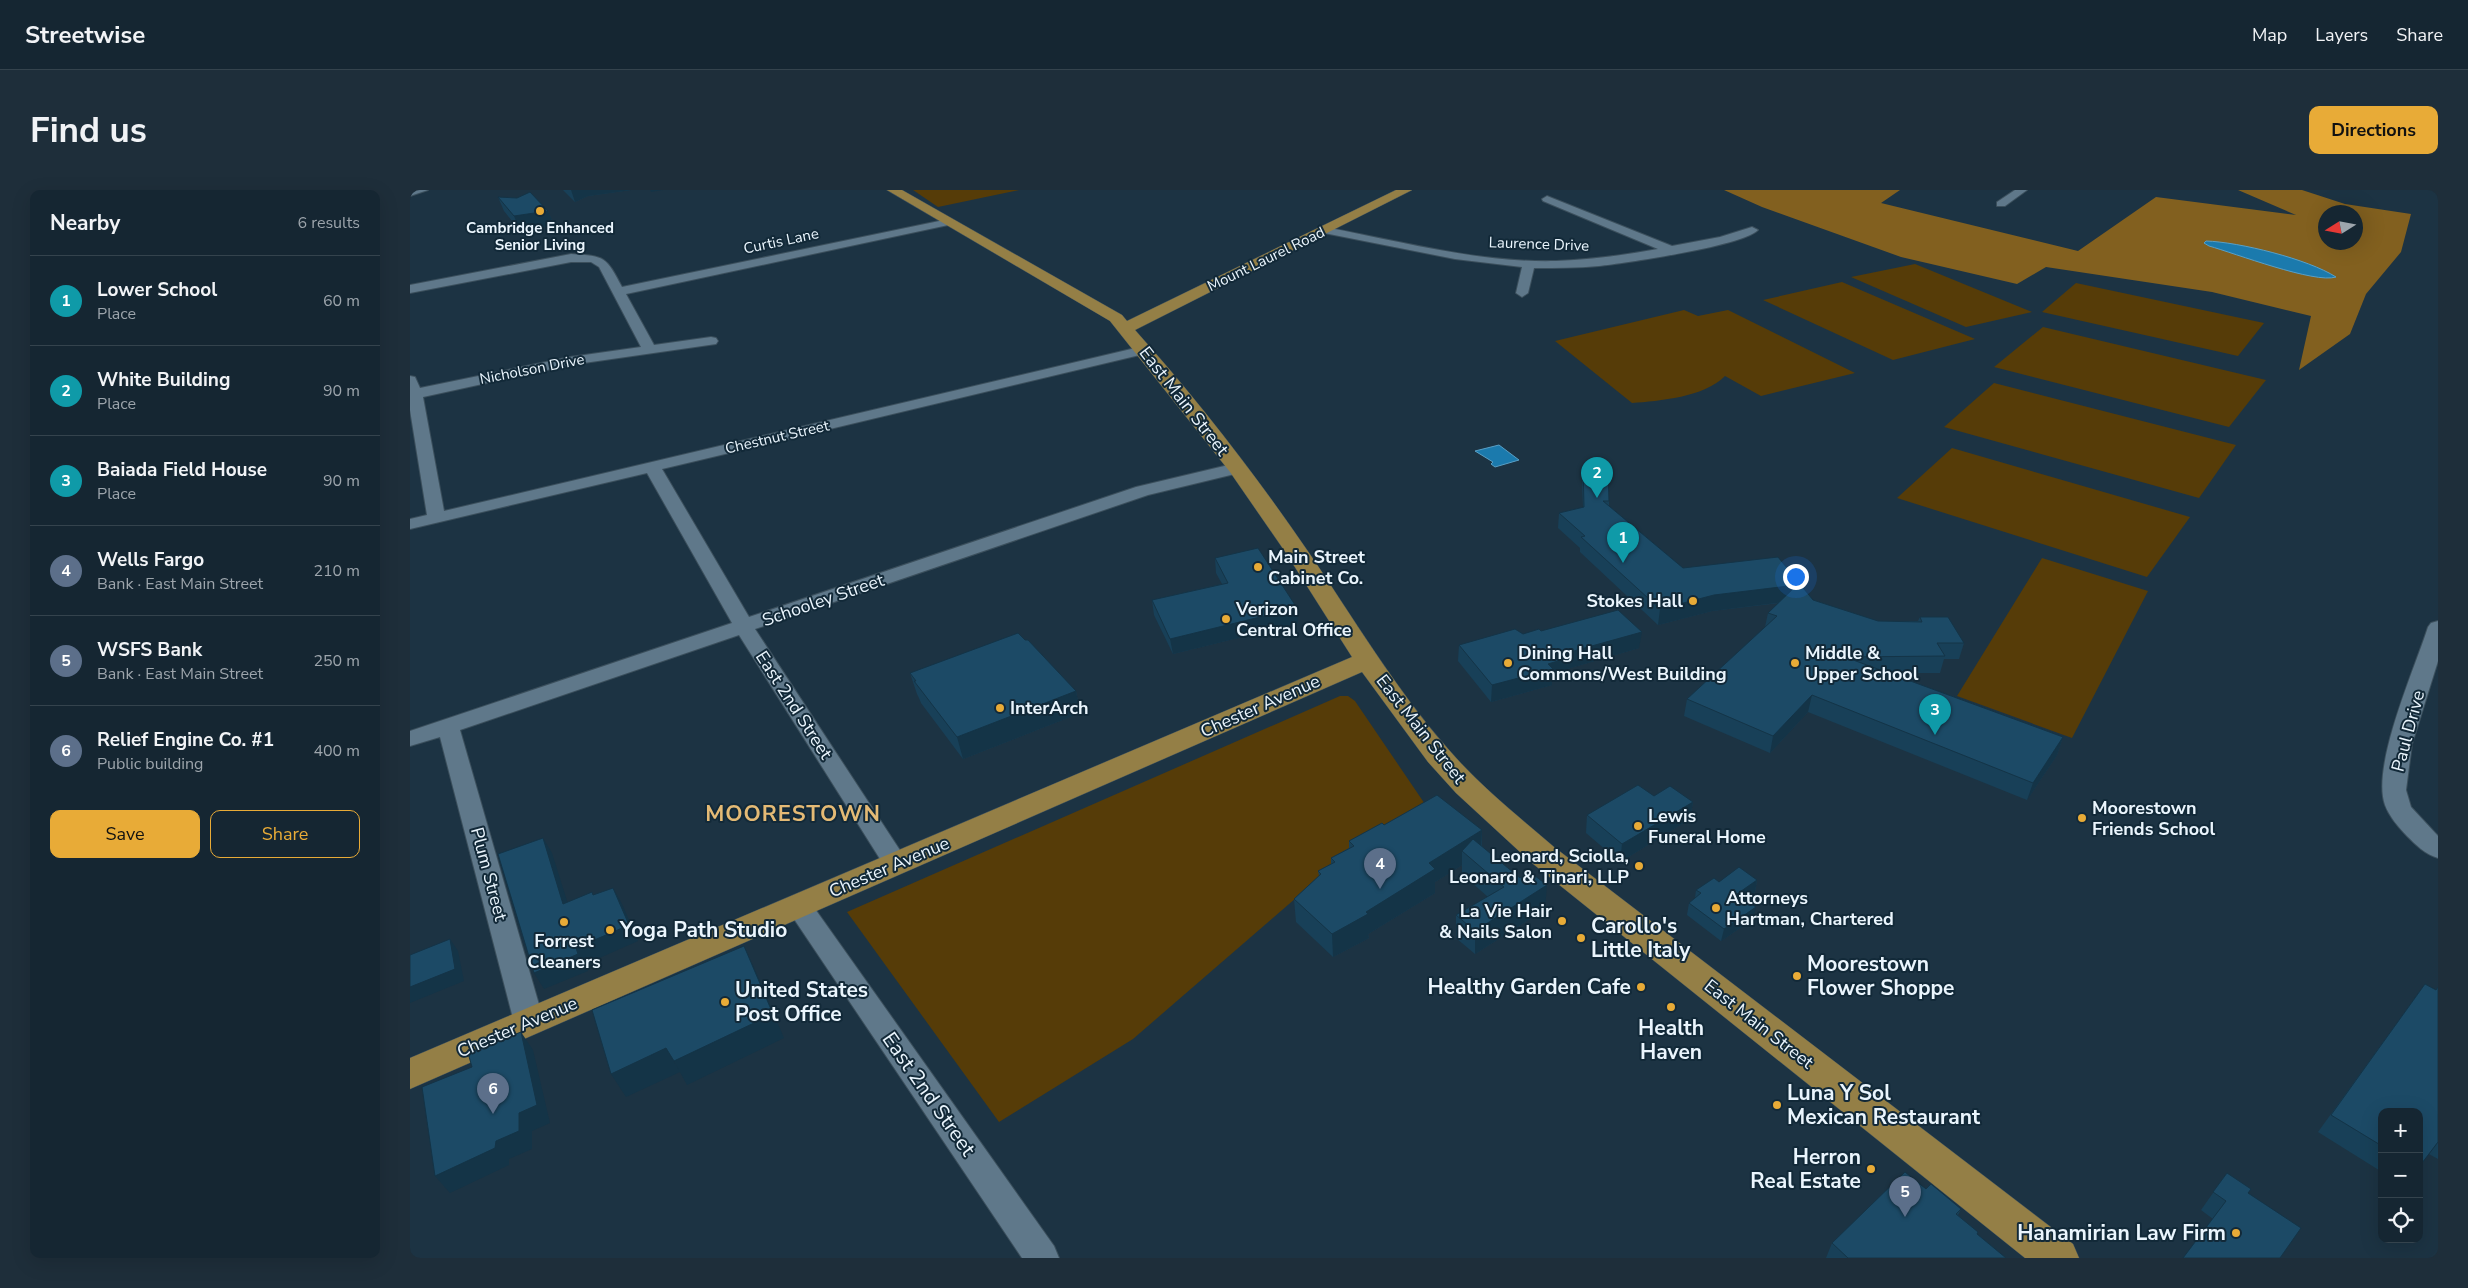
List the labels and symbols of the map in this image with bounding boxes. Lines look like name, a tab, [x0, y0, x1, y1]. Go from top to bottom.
marker: Cambridge Enhanced Senior Living	[534, 205, 546, 217]
north arrow	[2318, 205, 2363, 250]
place label: Cambridge Enhanced Senior Living	[466, 218, 614, 255]
street label: Mount Laurel Road	[1204, 222, 1328, 296]
street label: Curtis Lane	[741, 223, 821, 259]
street label: Laurence Drive	[1488, 232, 1590, 256]
street label: East Main Street	[1134, 341, 1235, 461]
street label: Nicholson Drive	[478, 349, 586, 389]
street label: Chestnut Street	[723, 415, 832, 459]
pin: 2	[1581, 457, 1613, 498]
pin: 1	[1607, 522, 1639, 563]
place label: Main Street Cabinet Co.	[1268, 545, 1365, 590]
marker: Main Street Cabinet Co.	[1252, 561, 1264, 573]
your location	[1783, 564, 1809, 590]
street label: Schooley Street	[759, 568, 888, 632]
place label: Stokes Hall	[1586, 589, 1683, 613]
marker: Stokes Hall	[1687, 595, 1699, 607]
place label: Verizon Central Office	[1235, 597, 1352, 642]
marker: Verizon Central Office	[1220, 613, 1232, 625]
place label: Dining Hall Commons/West Building	[1518, 641, 1727, 686]
place label: Middle & Upper School	[1805, 641, 1919, 686]
street label: East 2nd Street	[750, 646, 838, 764]
marker: Dining Hall Commons/West Building	[1502, 657, 1514, 669]
marker: Middle & Upper School	[1789, 657, 1801, 669]
street label: Chester Avenue	[1196, 669, 1324, 743]
street label: East Main Street	[1371, 669, 1472, 789]
street label: Paul Drive	[2386, 688, 2430, 774]
pin: 3	[1919, 694, 1951, 735]
place label: InterArch	[1010, 696, 1089, 720]
marker: InterArch	[994, 702, 1006, 714]
place label: Moorestown Friends School	[2092, 796, 2215, 841]
district label: MOORESTOWN	[705, 799, 881, 829]
place label: Lewis Funeral Home	[1648, 804, 1766, 849]
marker: Moorestown Friends School	[2076, 812, 2088, 824]
marker: Lewis Funeral Home	[1632, 820, 1644, 832]
street label: Plum Street	[465, 825, 513, 924]
street label: Chester Avenue	[825, 831, 953, 903]
place label: Leonard, Sciolla, Leonard & Tinari, LLP	[1449, 844, 1629, 889]
pin: 4	[1364, 848, 1396, 889]
marker: Leonard, Sciolla, Leonard & Tinari, LLP	[1633, 860, 1645, 872]
place label: Attorneys Hartman, Chartered	[1726, 886, 1894, 931]
place label: La Vie Hair & Nails Salon	[1439, 899, 1552, 944]
marker: Attorneys Hartman, Chartered	[1710, 902, 1722, 914]
place label: Carollo's Little Italy	[1591, 912, 1691, 964]
marker: La Vie Hair & Nails Salon	[1556, 915, 1568, 927]
marker: Forrest Cleaners	[558, 916, 570, 928]
place label: Yoga Path Studio	[619, 916, 787, 944]
marker: Yoga Path Studio	[604, 924, 616, 936]
place label: Forrest Cleaners	[527, 929, 601, 974]
marker: Carollo's Little Italy	[1575, 932, 1587, 944]
place label: Moorestown Flower Shoppe	[1807, 950, 1954, 1002]
marker: Moorestown Flower Shoppe	[1791, 970, 1803, 982]
place label: Healthy Garden Cafe	[1427, 973, 1631, 1001]
street label: East Main Street	[1699, 974, 1819, 1075]
place label: United States Post Office	[735, 976, 868, 1028]
marker: Healthy Garden Cafe	[1635, 981, 1647, 993]
street label: Chester Avenue	[453, 991, 581, 1063]
marker: United States Post Office	[719, 996, 731, 1008]
marker: Health Haven	[1665, 1001, 1677, 1013]
place label: Health Haven	[1638, 1014, 1704, 1066]
street label: East 2nd Street	[876, 1026, 983, 1162]
pin: 6	[477, 1073, 509, 1114]
place label: Luna Y Sol Mexican Restaurant	[1787, 1079, 1981, 1131]
marker: Luna Y Sol Mexican Restaurant	[1771, 1099, 1783, 1111]
place label: Herron Real Estate	[1750, 1143, 1861, 1195]
marker: Herron Real Estate	[1865, 1163, 1877, 1175]
pin: 5	[1889, 1176, 1921, 1217]
place label: Hanamirian Law Firm	[2017, 1219, 2226, 1247]
marker: Hanamirian Law Firm	[2230, 1227, 2242, 1239]

